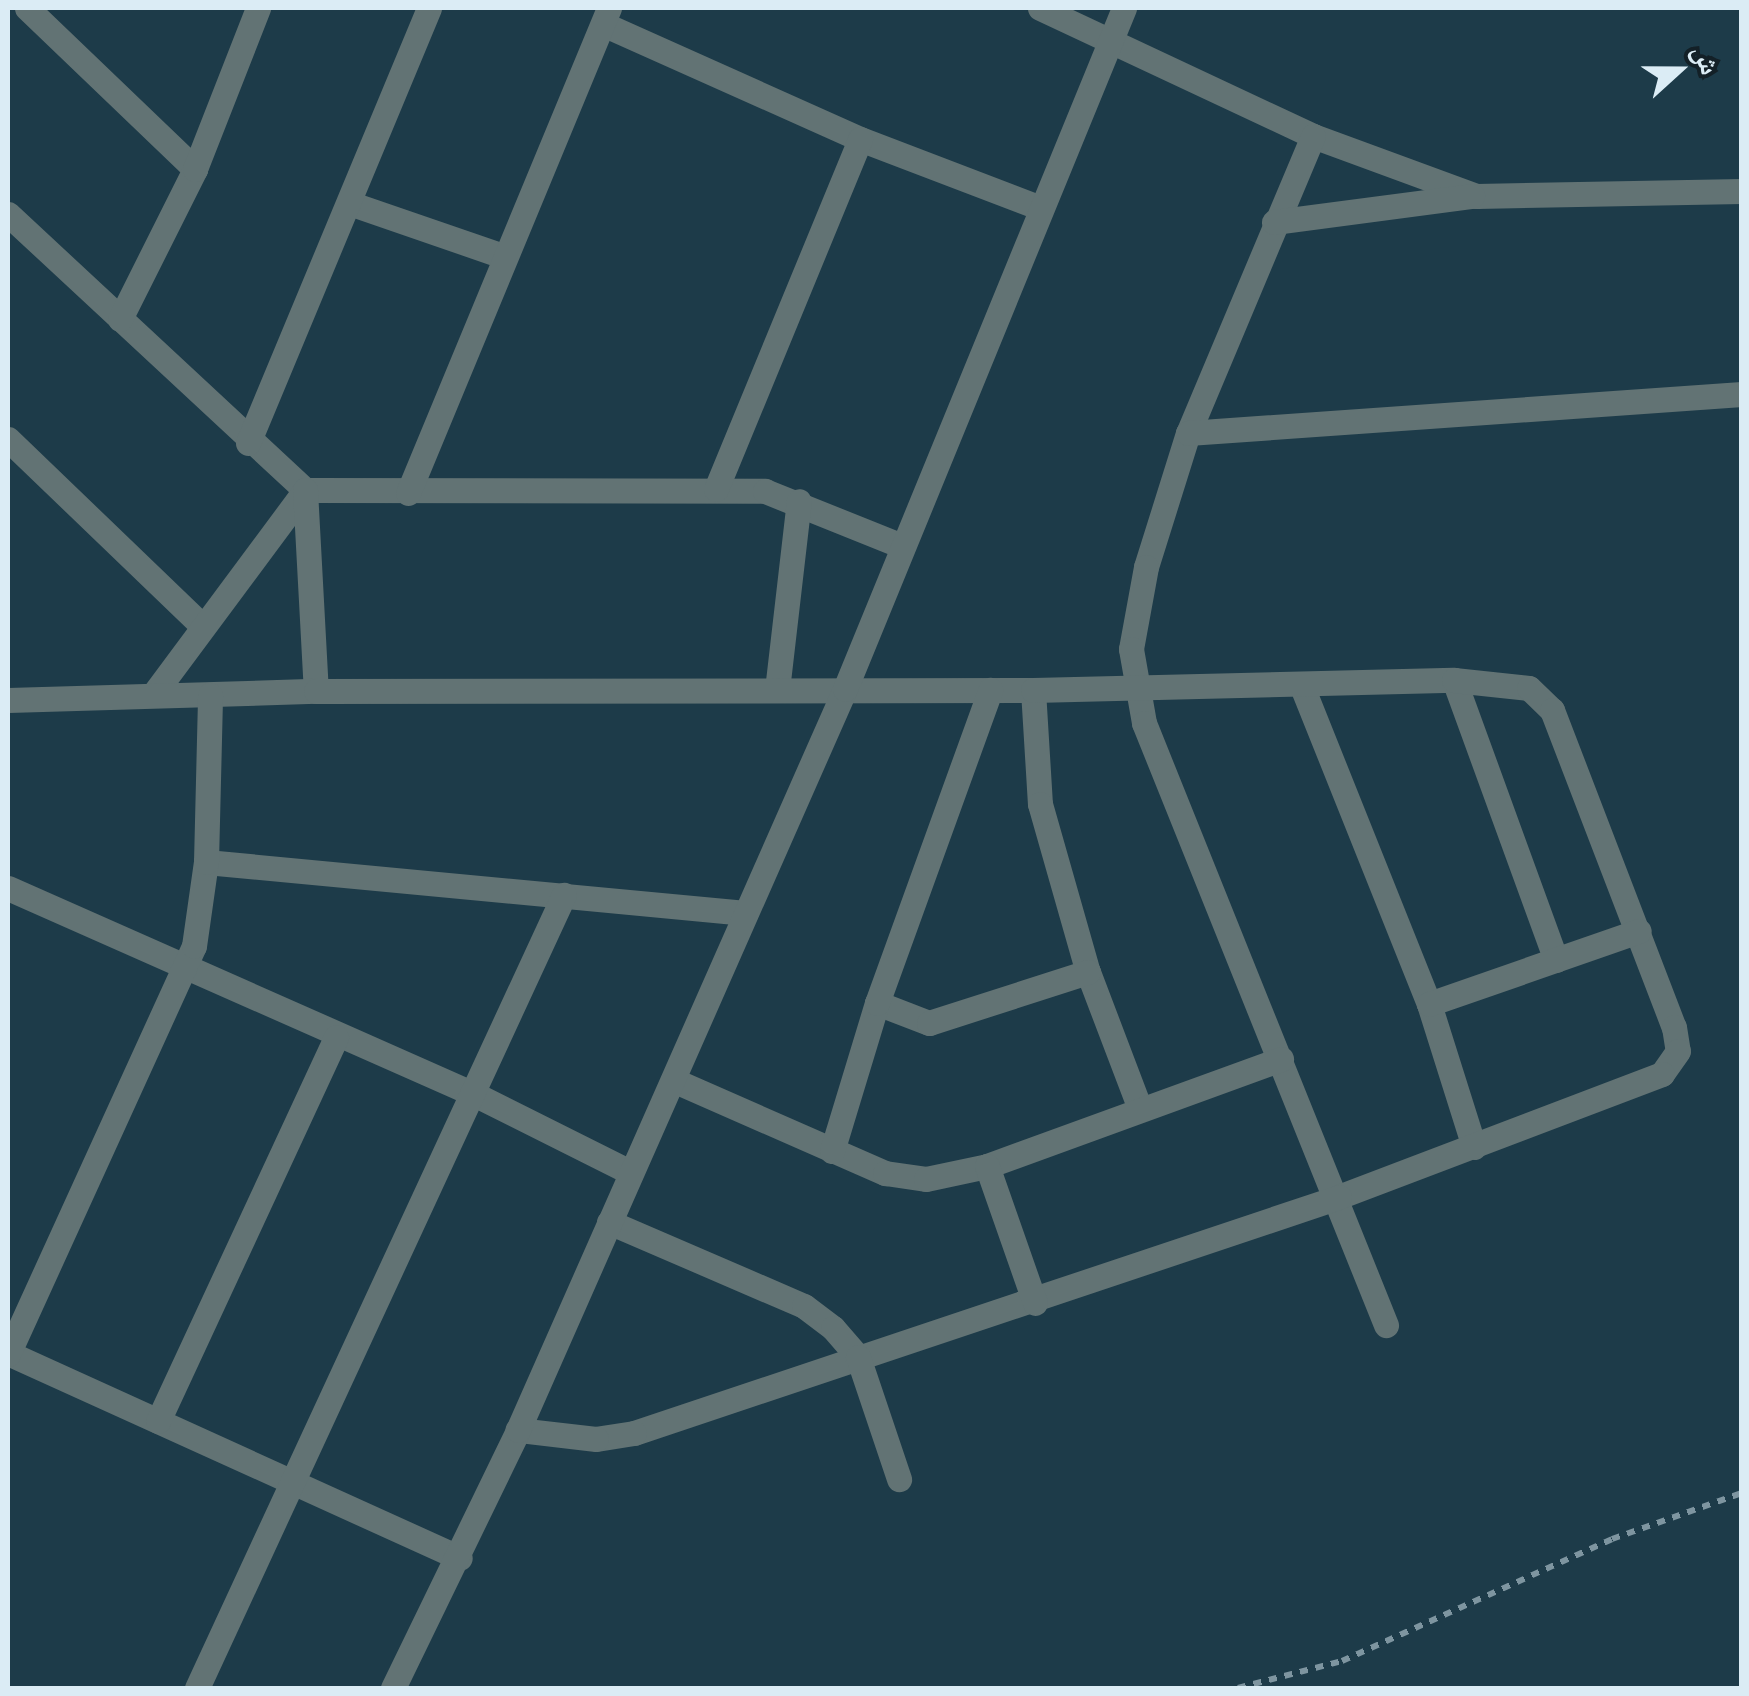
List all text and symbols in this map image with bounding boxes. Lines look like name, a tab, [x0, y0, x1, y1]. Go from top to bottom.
north arrow	[1629, 20, 1729, 120]
text: ش	[1684, 39, 1730, 80]

